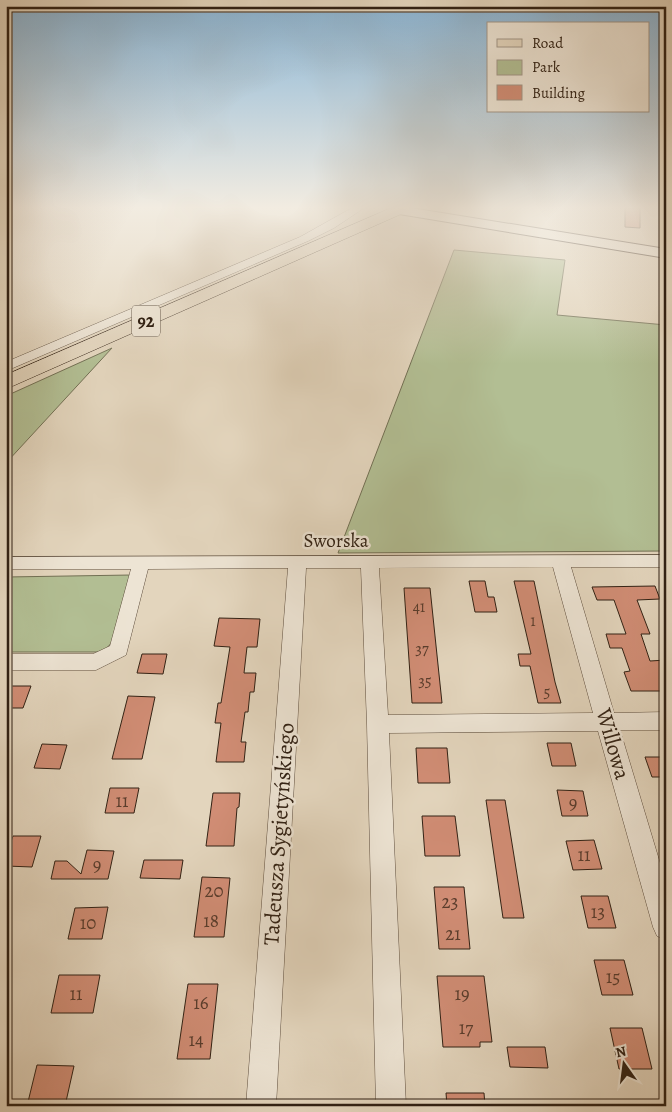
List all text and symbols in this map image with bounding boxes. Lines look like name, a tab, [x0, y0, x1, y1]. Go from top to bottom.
legend	[487, 22, 650, 112]
text: Road	[532, 33, 564, 53]
text: Park	[532, 57, 561, 77]
text: Building	[532, 83, 585, 103]
road number: 92	[132, 306, 160, 336]
street label: Sworska	[303, 528, 369, 554]
house number: 41	[413, 596, 426, 618]
house number: 1	[530, 610, 536, 632]
house number: 37	[415, 638, 429, 660]
house number: 35	[418, 670, 432, 692]
house number: 5	[544, 681, 551, 703]
street label: Willowa	[588, 704, 638, 784]
street label: Tadeusza Sygietyńskiego	[256, 722, 302, 946]
house number: 11	[116, 788, 129, 814]
house number: 9	[569, 790, 577, 816]
house number: 11	[578, 842, 591, 868]
house number: 9	[93, 852, 101, 878]
house number: 20	[204, 878, 224, 904]
house number: 23	[442, 889, 458, 915]
house number: 13	[591, 899, 605, 925]
house number: 18	[203, 908, 219, 934]
house number: 10	[80, 910, 96, 936]
house number: 21	[445, 921, 461, 947]
house number: 15	[606, 964, 620, 990]
house number: 11	[70, 981, 83, 1007]
house number: 19	[454, 981, 470, 1007]
house number: 16	[193, 990, 209, 1016]
house number: 17	[459, 1015, 473, 1041]
house number: 14	[188, 1027, 204, 1053]
north arrow	[600, 1040, 650, 1090]
text: N	[614, 1041, 628, 1062]

